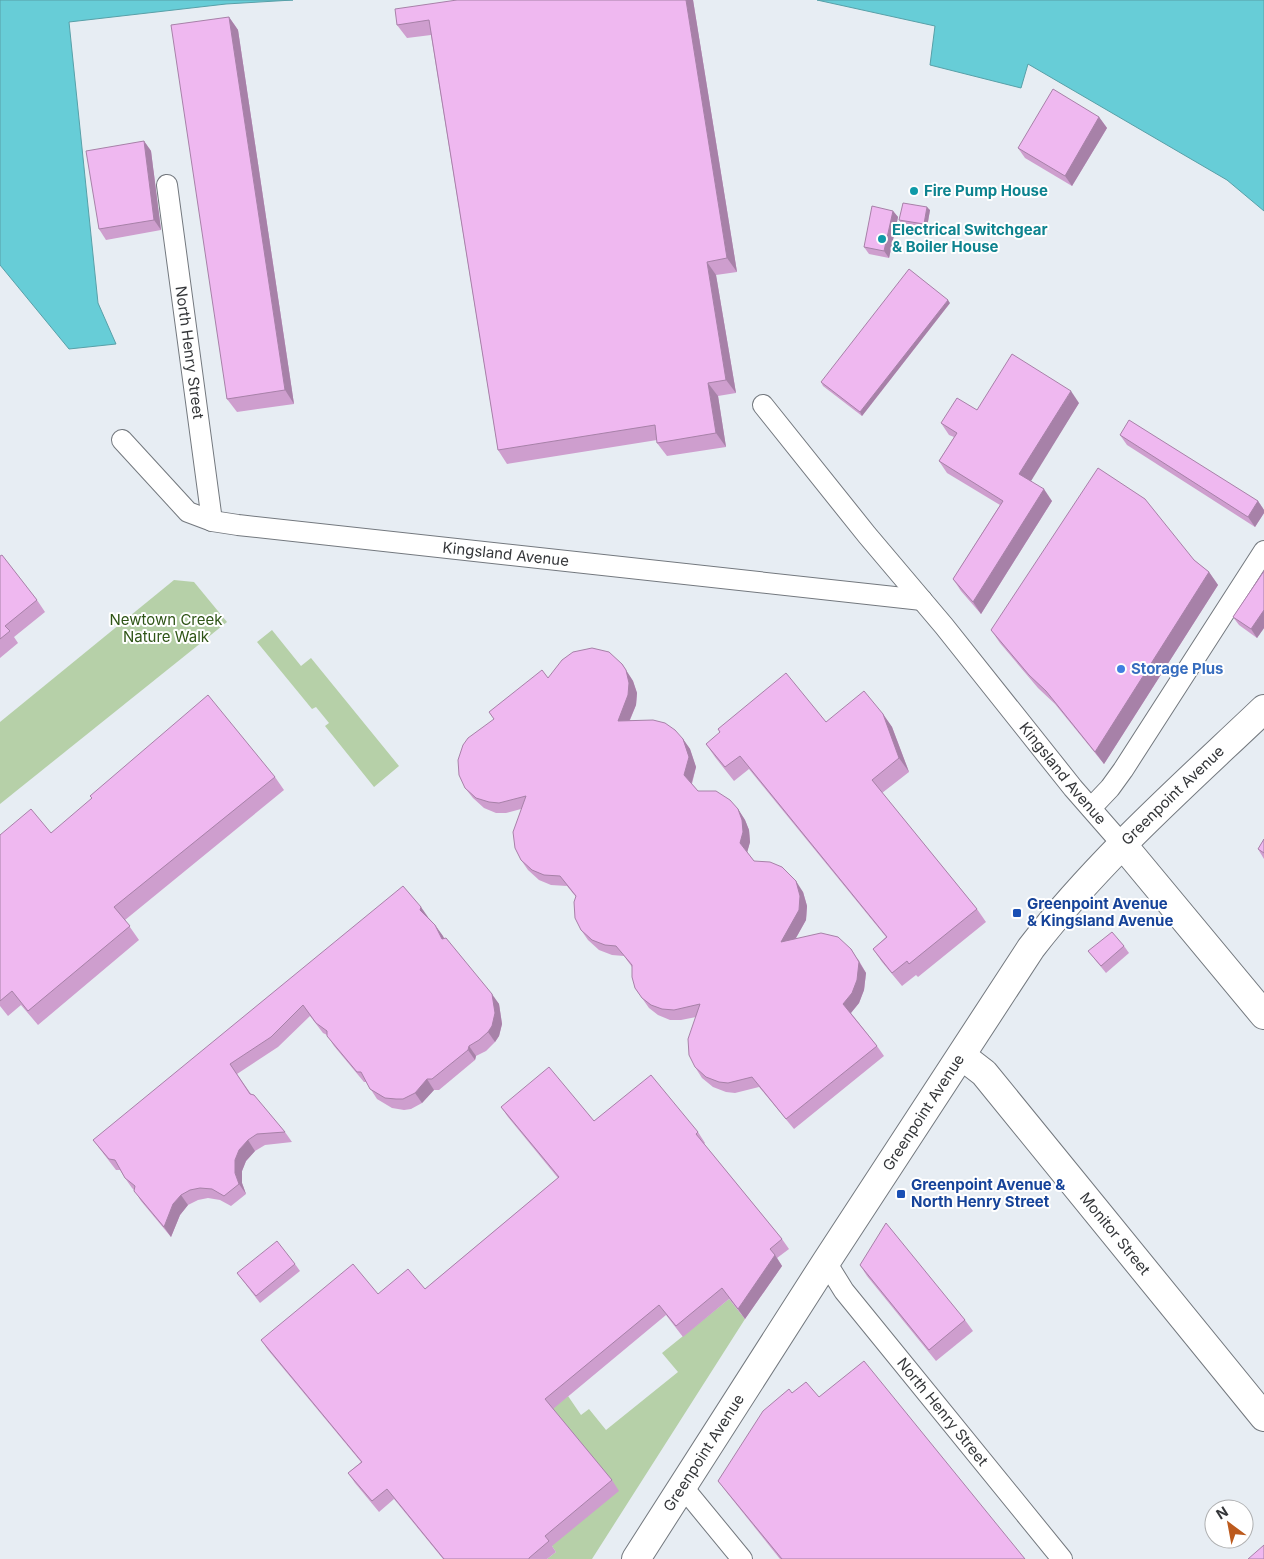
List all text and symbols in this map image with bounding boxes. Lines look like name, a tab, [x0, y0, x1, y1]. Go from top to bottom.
place label: Fire Pump House	[924, 181, 1048, 200]
marker: Fire Pump House	[908, 185, 920, 197]
place label: Electrical Switchgear & Boiler House	[892, 220, 1048, 256]
marker: Electrical Switchgear & Boiler House	[876, 233, 888, 245]
street label: North Henry Street	[172, 285, 208, 420]
street label: Kingsland Avenue	[442, 537, 570, 570]
park label: Newtown Creek Nature Walk	[110, 610, 223, 646]
place label: Storage Plus	[1131, 659, 1223, 678]
marker: Storage Plus	[1115, 663, 1127, 675]
street label: Kingsland Avenue	[1015, 718, 1111, 828]
street label: Greenpoint Avenue	[1117, 741, 1228, 849]
place label: Greenpoint Avenue & Kingsland Avenue	[1027, 894, 1173, 930]
marker: Greenpoint Avenue & Kingsland Avenue	[1011, 907, 1023, 919]
street label: Greenpoint Avenue	[878, 1050, 968, 1174]
place label: Greenpoint Avenue & North Henry Street	[911, 1175, 1065, 1211]
marker: Greenpoint Avenue & North Henry Street	[895, 1188, 907, 1200]
street label: Monitor Street	[1076, 1188, 1155, 1279]
street label: North Henry Street	[893, 1354, 992, 1470]
street label: Greenpoint Avenue	[659, 1390, 748, 1515]
north arrow	[1204, 1499, 1254, 1549]
text: N	[1213, 1503, 1231, 1523]

